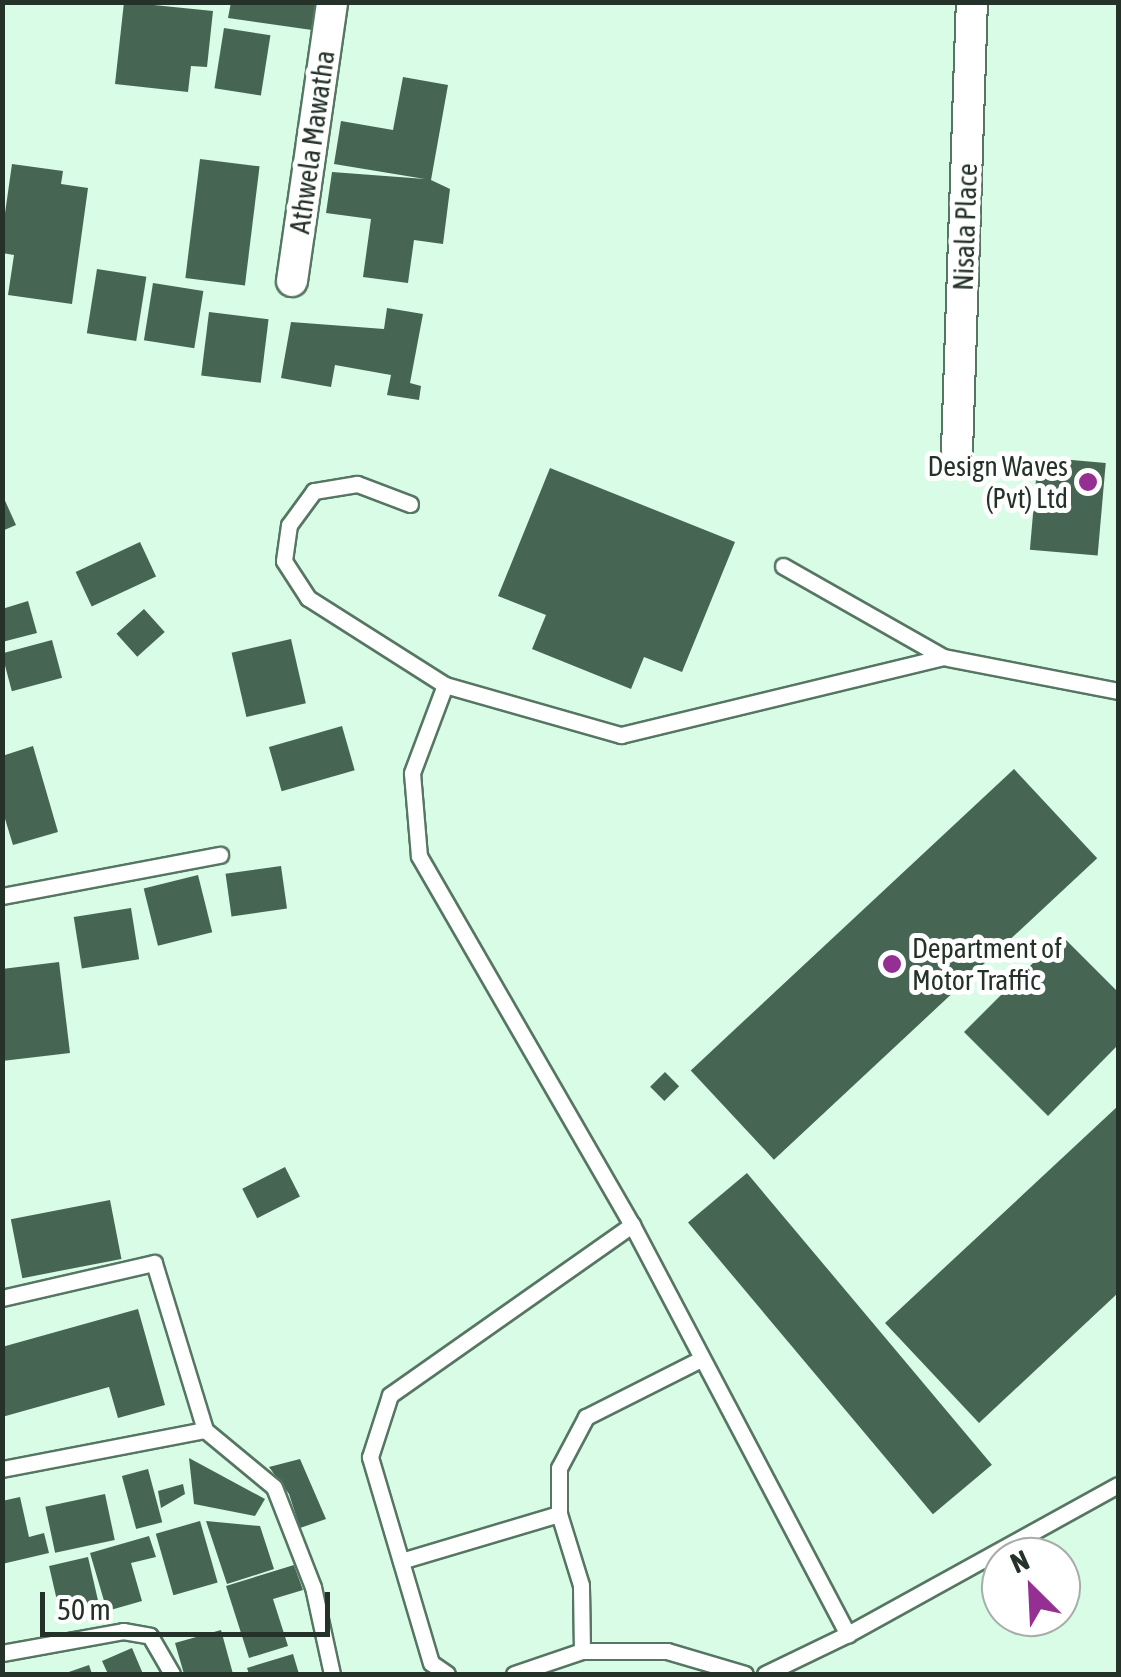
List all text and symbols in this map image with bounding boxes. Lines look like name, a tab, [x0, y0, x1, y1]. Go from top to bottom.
street label: Athwela Mawatha	[283, 48, 341, 236]
street label: Nisala Place	[946, 163, 984, 291]
place label: Design Waves (Pvt) Ltd	[927, 449, 1068, 515]
marker: Design Waves (Pvt) Ltd	[1077, 471, 1099, 493]
place label: Department of Motor Traffic	[912, 931, 1062, 997]
marker: Department of Motor Traffic	[881, 953, 903, 975]
north arrow	[981, 1537, 1081, 1637]
text: N	[1006, 1543, 1034, 1579]
scale bar	[45, 1572, 335, 1634]
text: 50 m	[57, 1592, 111, 1626]

